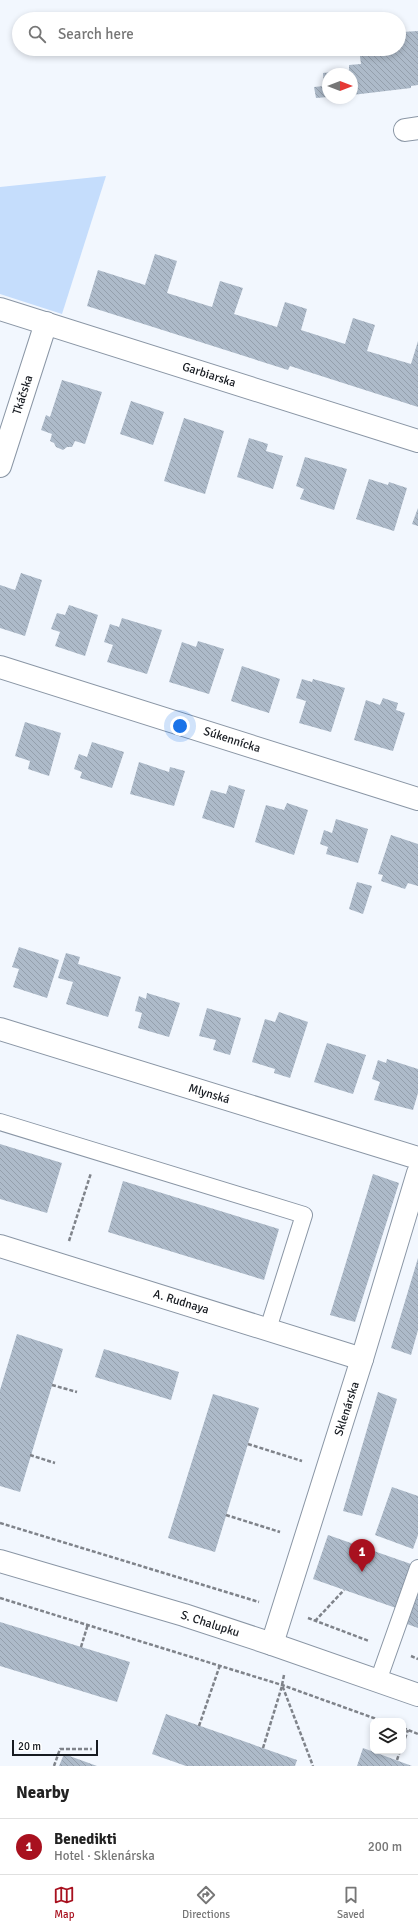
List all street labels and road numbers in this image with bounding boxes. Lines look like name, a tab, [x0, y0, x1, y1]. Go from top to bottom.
street label: Garbiarska	[180, 359, 238, 391]
street label: Tkáčska	[10, 373, 36, 417]
street label: Súkennícka	[202, 724, 262, 756]
street label: Mlynská	[186, 1081, 232, 1107]
street label: A. Rudnaya	[151, 1286, 211, 1318]
street label: Sklenárska	[331, 1380, 363, 1438]
street label: S. Chalupku	[179, 1607, 241, 1641]

